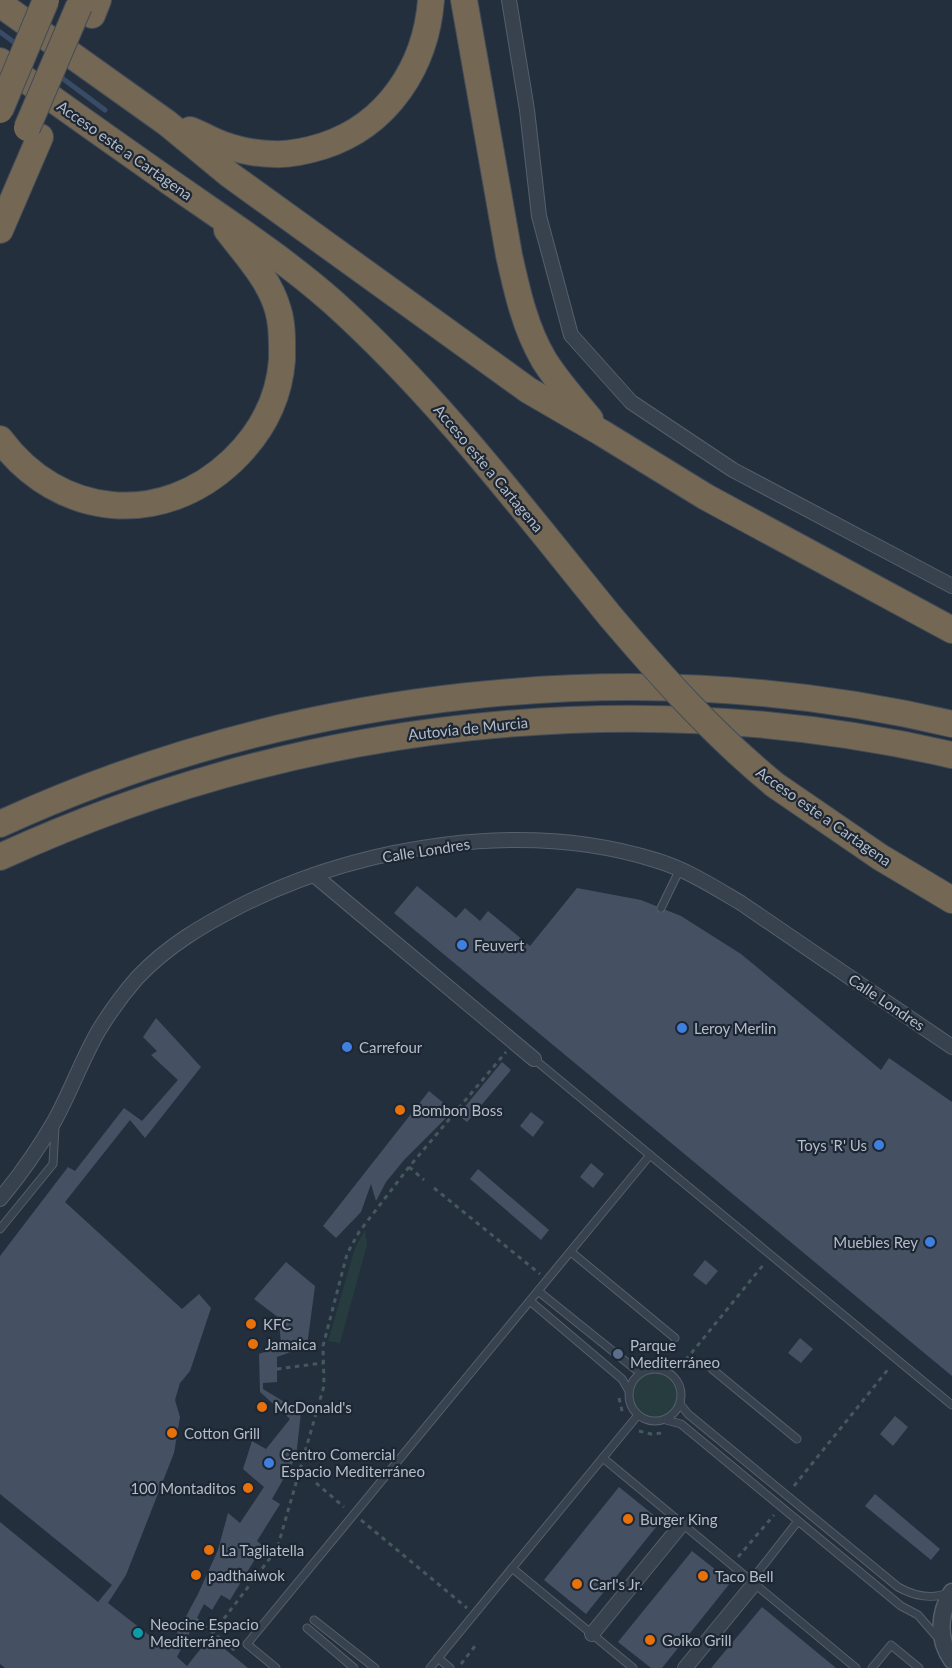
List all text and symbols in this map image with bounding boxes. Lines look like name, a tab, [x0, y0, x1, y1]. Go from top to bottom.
street label: Acceso este a Cartagena	[54, 97, 196, 203]
street label: Acceso este a Cartagena	[430, 401, 548, 535]
street label: Autovía de Murcia	[407, 713, 529, 743]
street label: Acceso este a Cartagena	[753, 763, 895, 869]
street label: Calle Londres	[381, 834, 471, 866]
place label: Feuvert	[474, 936, 525, 954]
marker: Feuvert	[455, 938, 469, 952]
street label: Calle Londres	[845, 970, 929, 1034]
place label: Leroy Merlin	[694, 1019, 776, 1037]
marker: Leroy Merlin	[675, 1021, 689, 1035]
place label: Carrefour	[359, 1038, 423, 1056]
marker: Carrefour	[340, 1040, 354, 1054]
place label: Bombon Boss	[412, 1101, 503, 1119]
marker: Bombon Boss	[393, 1103, 407, 1117]
place label: Toys 'R' Us	[797, 1136, 867, 1154]
marker: Toys 'R' Us	[872, 1138, 886, 1152]
place label: Muebles Rey	[833, 1233, 918, 1251]
marker: Muebles Rey	[923, 1235, 937, 1249]
place label: KFC	[263, 1315, 291, 1333]
marker: KFC	[244, 1317, 258, 1331]
place label: Jamaica	[265, 1335, 317, 1353]
place label: Parque Mediterráneo	[630, 1336, 720, 1371]
marker: Jamaica	[246, 1337, 260, 1351]
marker: Parque Mediterráneo	[611, 1347, 625, 1361]
place label: McDonald's	[274, 1398, 352, 1416]
marker: McDonald's	[255, 1400, 269, 1414]
place label: Cotton Grill	[184, 1424, 260, 1442]
marker: Cotton Grill	[165, 1426, 179, 1440]
place label: Centro Comercial Espacio Mediterráneo	[281, 1445, 425, 1480]
marker: Centro Comercial Espacio Mediterráneo	[262, 1456, 276, 1470]
place label: 100 Montaditos	[130, 1479, 236, 1497]
marker: 100 Montaditos	[241, 1481, 255, 1495]
place label: Burger King	[640, 1510, 718, 1528]
marker: Burger King	[621, 1512, 635, 1526]
place label: La Tagliatella	[221, 1541, 304, 1559]
marker: La Tagliatella	[202, 1543, 216, 1557]
place label: padthaiwok	[208, 1566, 285, 1584]
place label: Taco Bell	[715, 1567, 774, 1585]
marker: padthaiwok	[189, 1568, 203, 1582]
marker: Taco Bell	[696, 1569, 710, 1583]
place label: Carl's Jr.	[589, 1575, 643, 1593]
marker: Carl's Jr.	[570, 1577, 584, 1591]
place label: Neocine Espacio Mediterráneo	[150, 1615, 259, 1650]
marker: Neocine Espacio Mediterráneo	[131, 1626, 145, 1640]
place label: Goiko Grill	[662, 1631, 732, 1649]
marker: Goiko Grill	[643, 1633, 657, 1647]

